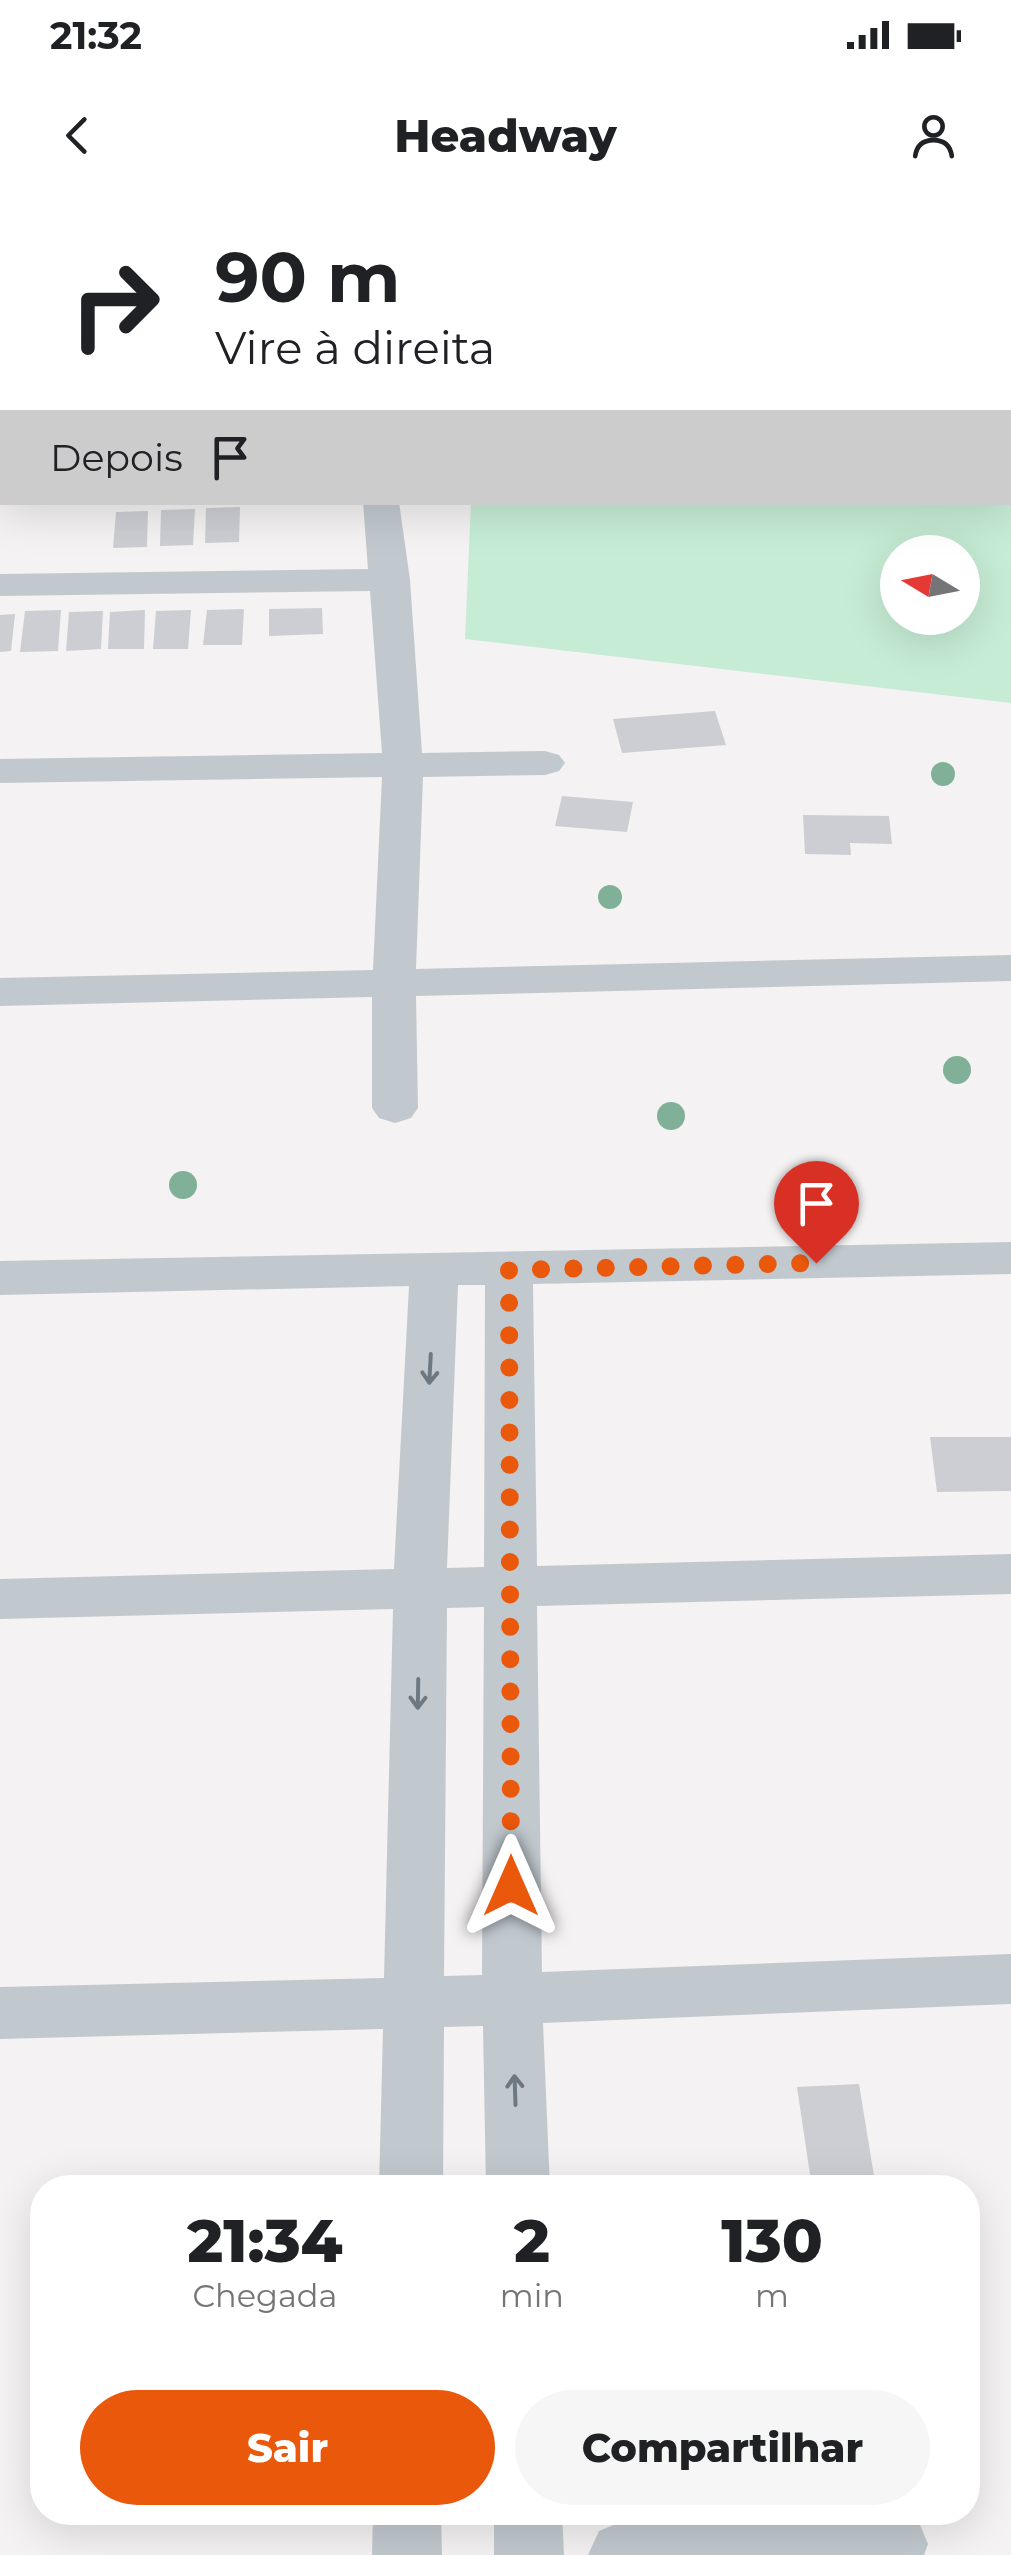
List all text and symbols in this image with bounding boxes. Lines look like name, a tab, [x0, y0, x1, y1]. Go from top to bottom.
text: 21:32	[50, 12, 142, 59]
icon: back	[50, 108, 105, 163]
text: Headway	[394, 108, 617, 163]
icon: person	[906, 108, 961, 163]
text: 90 m	[215, 234, 400, 320]
icon: right	[50, 240, 180, 370]
text: Vire à direita	[215, 320, 495, 375]
icon: arrive	[203, 430, 258, 485]
text: Depois	[50, 434, 183, 481]
north arrow	[880, 535, 980, 635]
map controls	[880, 535, 980, 635]
pin	[774, 1161, 859, 1264]
icon: arrive	[789, 1176, 844, 1231]
one-way arrow	[420, 1353, 439, 1385]
one-way arrow	[409, 1677, 428, 1709]
position arrow	[459, 1834, 563, 1938]
one-way arrow	[505, 2075, 524, 2107]
text: 21:34	[187, 2204, 343, 2277]
text: 2	[514, 2204, 550, 2277]
text: 130	[721, 2204, 823, 2277]
text: Chegada	[192, 2276, 337, 2315]
text: min	[500, 2276, 564, 2315]
text: m	[755, 2276, 789, 2315]
button: Sair	[80, 2390, 495, 2505]
button: Compartilhar	[515, 2390, 930, 2505]

